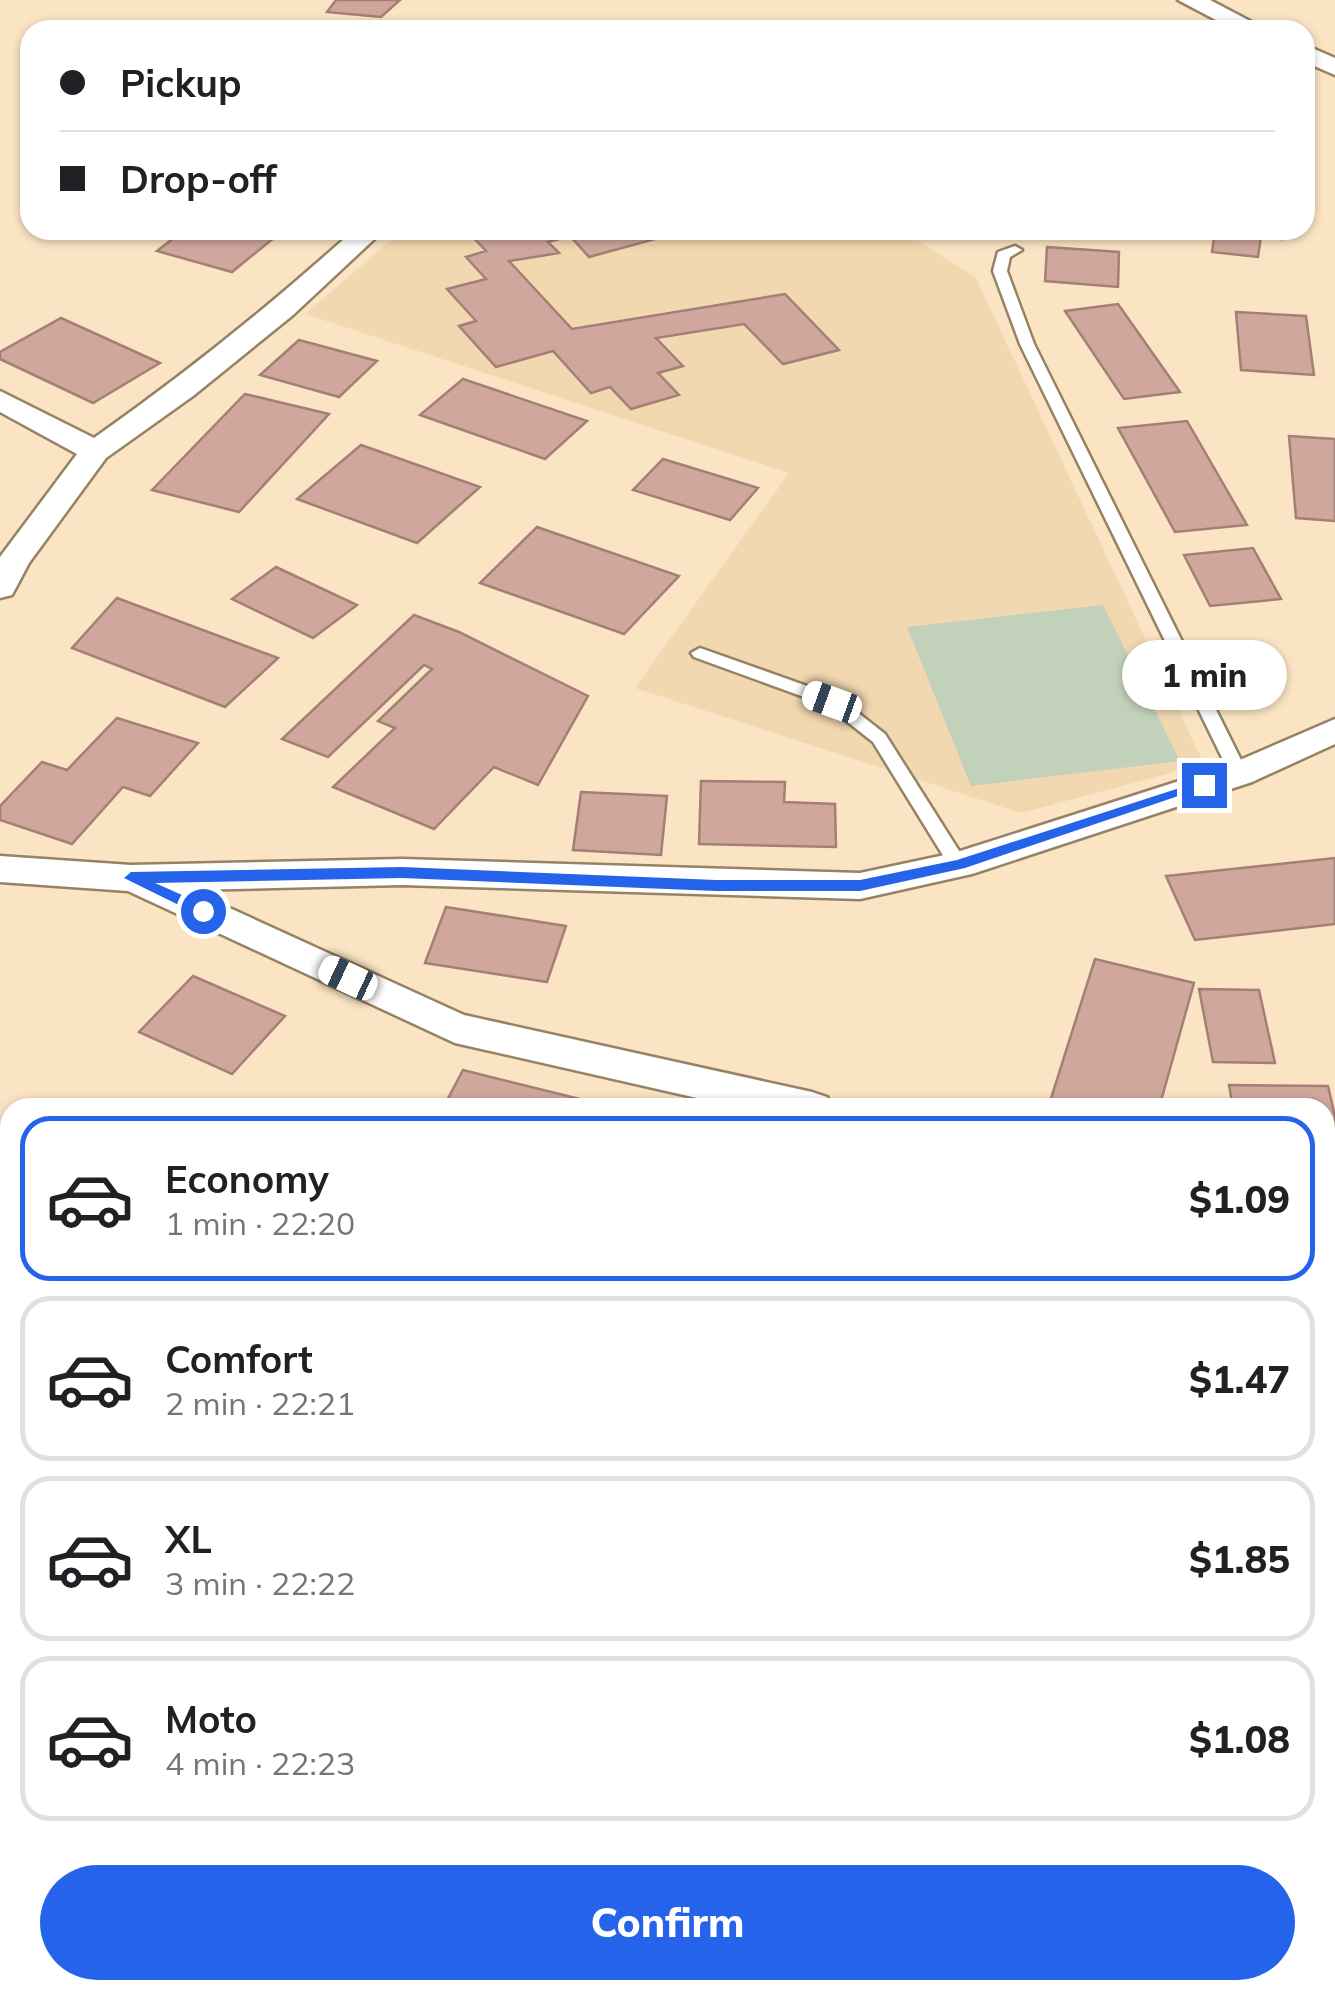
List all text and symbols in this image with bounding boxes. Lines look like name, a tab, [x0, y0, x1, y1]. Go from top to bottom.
text: Pickup	[120, 59, 242, 107]
text: Drop-off	[120, 155, 277, 203]
callout: 1 min	[1122, 640, 1286, 710]
text: 1 min	[1162, 655, 1247, 695]
car	[799, 678, 865, 726]
route end	[1182, 763, 1227, 808]
route start	[181, 889, 226, 934]
car	[314, 952, 382, 1004]
icon: car	[45, 1154, 135, 1244]
text: Economy	[165, 1155, 329, 1203]
text: $1.09	[1189, 1175, 1290, 1223]
text: 1 min · 22:20	[165, 1203, 355, 1243]
icon: car	[45, 1334, 135, 1424]
text: Comfort	[165, 1335, 313, 1383]
text: $1.47	[1189, 1355, 1290, 1403]
text: 2 min · 22:21	[165, 1383, 355, 1423]
icon: car	[45, 1514, 135, 1604]
text: XL	[165, 1515, 212, 1563]
text: $1.85	[1189, 1535, 1290, 1583]
text: 3 min · 22:22	[165, 1563, 355, 1603]
icon: car	[45, 1694, 135, 1784]
text: Moto	[165, 1695, 257, 1743]
text: $1.08	[1189, 1715, 1290, 1763]
text: 4 min · 22:23	[165, 1743, 355, 1783]
button: Confirm	[40, 1865, 1295, 1980]

